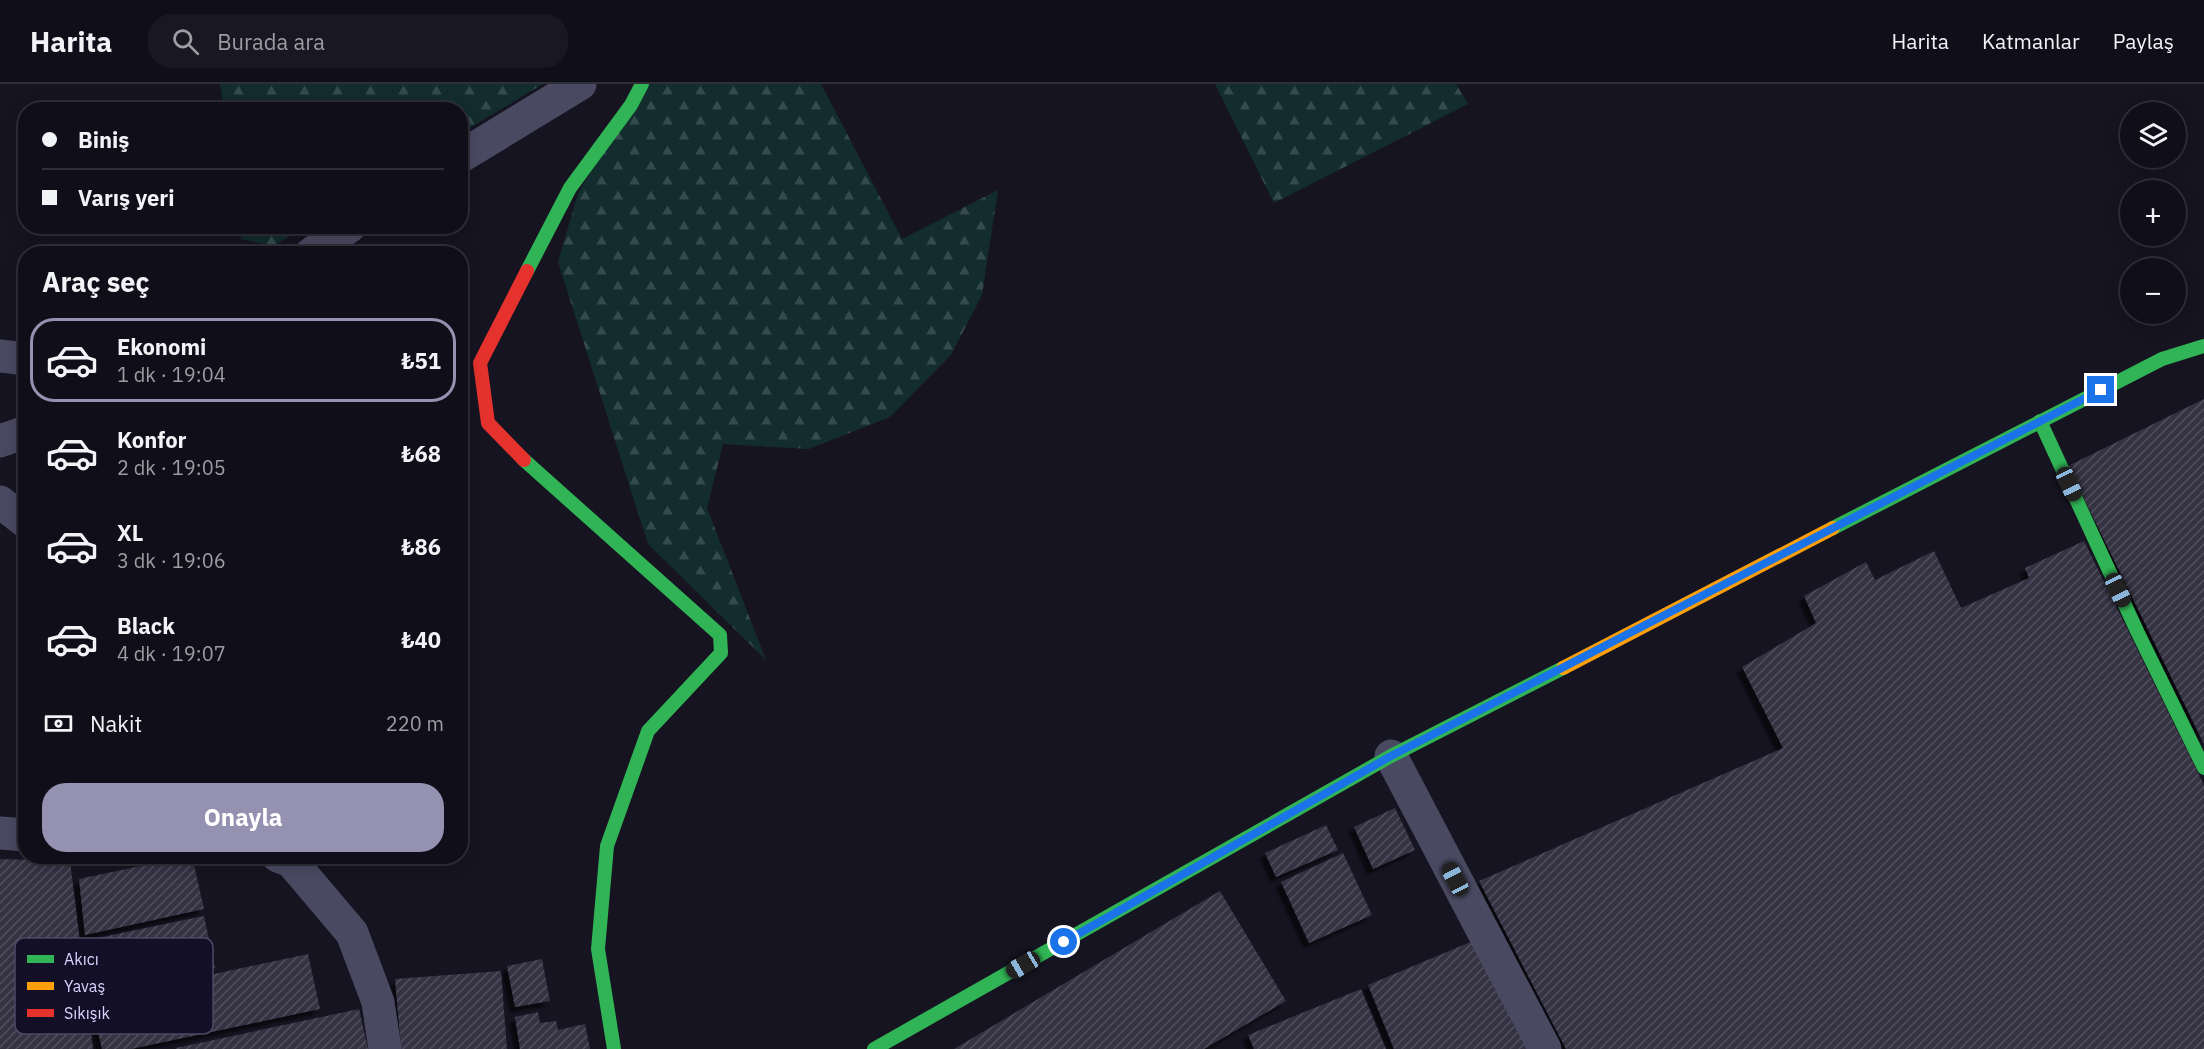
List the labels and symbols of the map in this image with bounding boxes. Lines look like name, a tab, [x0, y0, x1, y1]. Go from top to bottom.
route end	[2087, 376, 2114, 403]
car	[2053, 464, 2085, 504]
car	[2102, 570, 2134, 610]
car	[1439, 859, 1471, 899]
route start	[1050, 928, 1077, 955]
legend	[15, 938, 213, 1034]
car	[1003, 948, 1043, 982]
text: Akıcı	[64, 949, 99, 969]
text: Yavaş	[64, 976, 105, 996]
text: Sıkışık	[64, 1003, 111, 1023]

